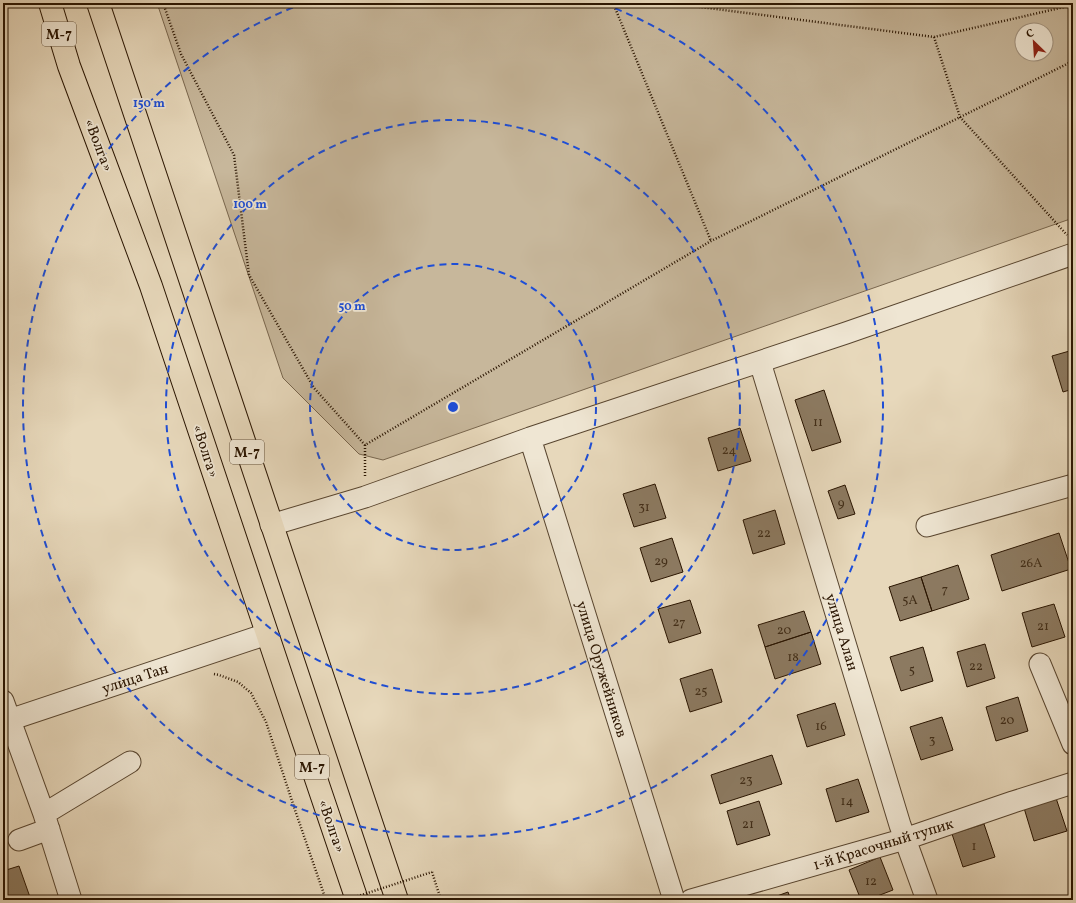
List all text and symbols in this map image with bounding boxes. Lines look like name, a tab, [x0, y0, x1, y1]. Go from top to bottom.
road number: М-7	[42, 22, 76, 46]
north arrow	[1014, 22, 1054, 62]
text: С	[1024, 26, 1037, 43]
text: 150 m	[133, 96, 165, 112]
street label: «Волга»	[78, 116, 117, 175]
text: 100 m	[233, 197, 267, 213]
text: 50 m	[338, 299, 366, 315]
centre of rings	[446, 400, 460, 414]
house number: 11	[813, 414, 823, 432]
street label: «Волга»	[186, 422, 223, 481]
road number: М-7	[230, 440, 264, 464]
house number: 24	[722, 442, 736, 460]
house number: 9	[838, 495, 845, 513]
house number: 31	[638, 499, 650, 517]
house number: 22	[757, 525, 771, 543]
house number: 29	[654, 553, 668, 571]
house number: 26А	[1020, 555, 1042, 573]
house number: 7	[942, 581, 948, 599]
street label: улица Алан	[819, 591, 862, 674]
house number: 5А	[902, 592, 918, 610]
street label: улица Оружейников	[570, 599, 631, 740]
house number: 27	[673, 614, 685, 632]
house number: 21	[1037, 618, 1049, 636]
house number: 20	[777, 622, 792, 640]
house number: 18	[787, 649, 799, 667]
house number: 22	[969, 658, 983, 676]
street label: улица Тан	[100, 659, 171, 700]
house number: 5	[909, 662, 915, 680]
house number: 25	[694, 683, 708, 701]
house number: 20	[1000, 712, 1015, 730]
house number: 16	[815, 718, 827, 736]
house number: 3	[929, 732, 936, 750]
road number: М-7	[295, 755, 329, 779]
house number: 23	[739, 772, 753, 790]
house number: 14	[841, 793, 854, 811]
street label: «Волга»	[312, 797, 349, 856]
street label: 1-й Красочный тупик	[811, 814, 956, 877]
house number: 21	[742, 816, 754, 834]
house number: 1	[971, 838, 977, 856]
house number: 12	[865, 873, 877, 891]

